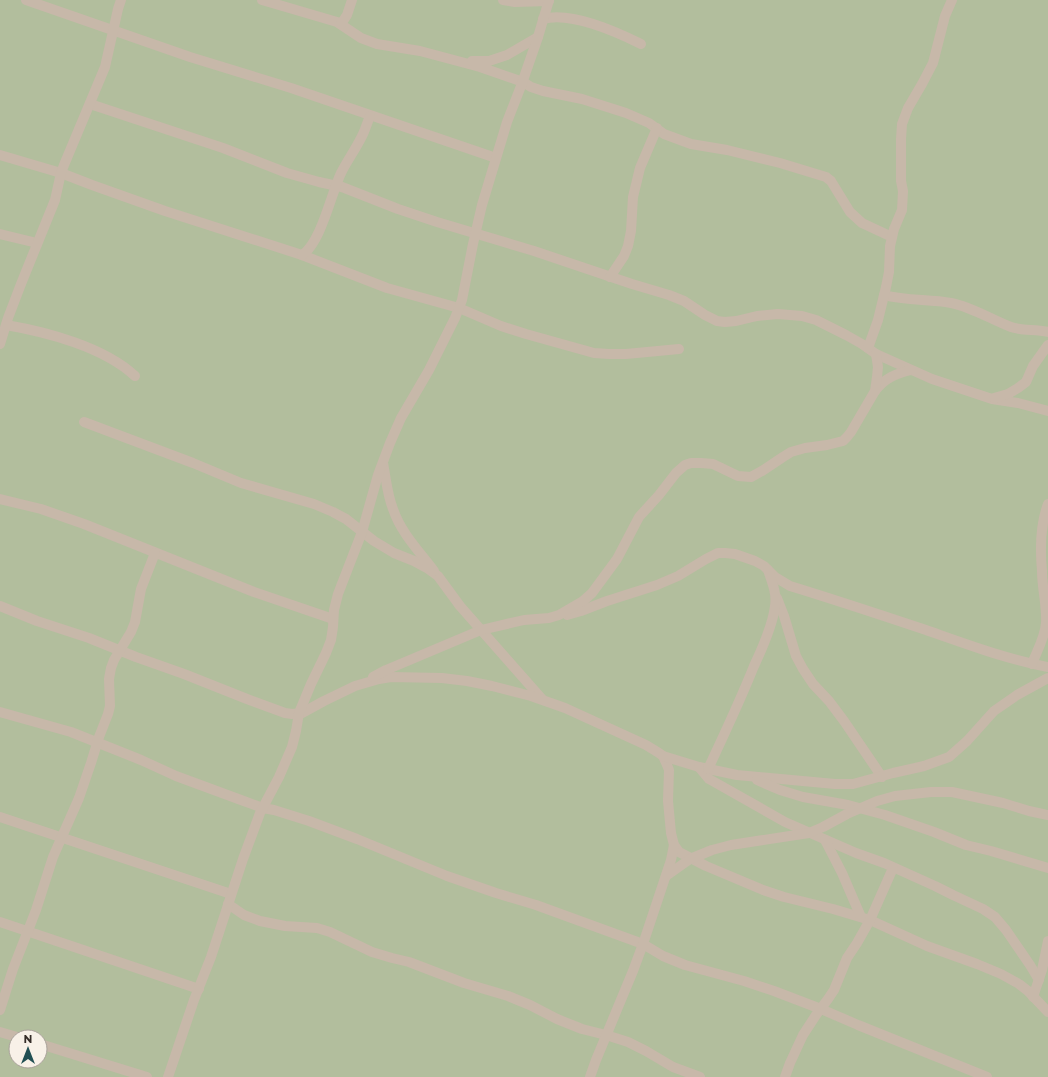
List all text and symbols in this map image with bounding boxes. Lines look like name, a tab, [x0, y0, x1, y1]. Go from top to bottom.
north arrow	[8, 1029, 48, 1069]
text: N	[24, 1032, 32, 1046]

